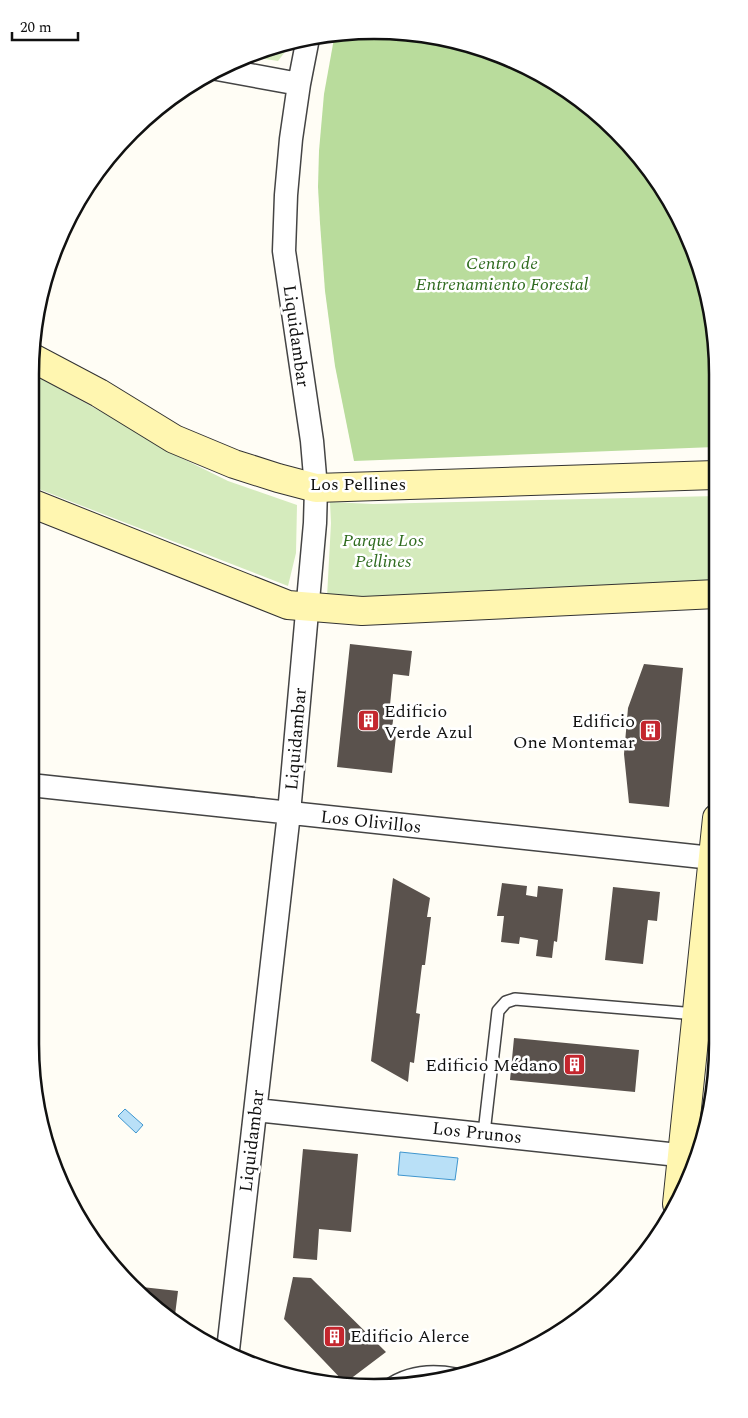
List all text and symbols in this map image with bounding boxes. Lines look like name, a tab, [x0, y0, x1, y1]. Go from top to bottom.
scale bar	[12, 10, 79, 42]
text: 20 m	[20, 16, 52, 39]
park label: Centro de Entrenamiento Forestal	[416, 250, 589, 298]
street label: Liquidambar	[275, 283, 317, 389]
street label: Los Pellines	[310, 471, 406, 498]
park label: Parque Los Pellines	[342, 527, 424, 575]
street label: Liquidambar	[278, 686, 314, 792]
place label: Edificio Verde Azul	[384, 698, 473, 746]
place label: Edificio One Montemar	[513, 708, 635, 756]
building icon: Edificio Verde Azul	[356, 709, 380, 733]
building icon: Edificio One Montemar	[639, 719, 663, 743]
street label: Los Olivillos	[319, 803, 423, 841]
place label: Edificio Médano	[425, 1052, 558, 1079]
building icon: Edificio Médano	[562, 1053, 586, 1077]
street label: Liquidambar	[232, 1088, 272, 1194]
street label: Los Prunos	[431, 1115, 523, 1151]
place label: Edificio Alerce	[350, 1323, 470, 1350]
building icon: Edificio Alerce	[322, 1324, 346, 1348]

